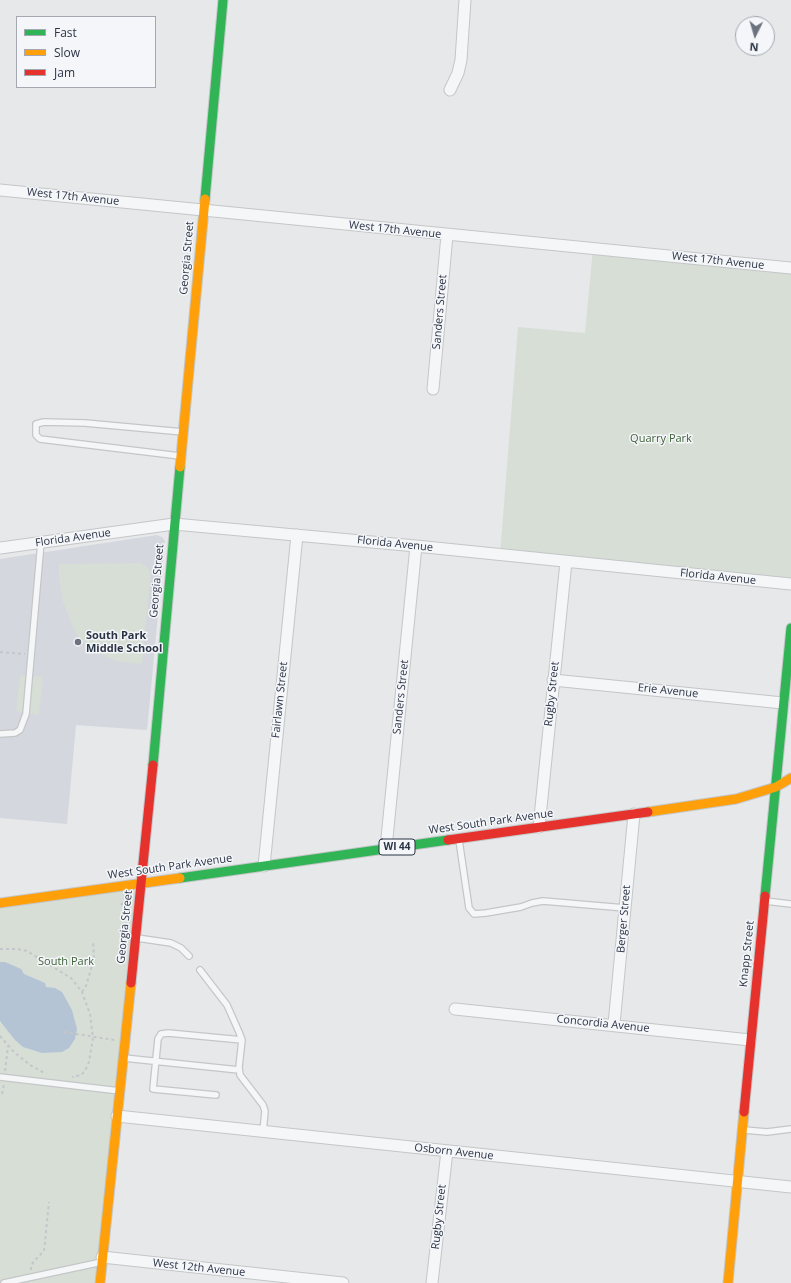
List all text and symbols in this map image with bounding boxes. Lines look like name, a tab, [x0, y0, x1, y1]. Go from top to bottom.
legend	[16, 16, 156, 88]
north arrow	[735, 16, 775, 56]
text: Fast	[54, 24, 77, 41]
text: N	[749, 40, 759, 55]
text: Slow	[54, 44, 80, 61]
text: Jam	[54, 64, 75, 81]
street label: West 17th Avenue	[26, 186, 120, 208]
street label: West 17th Avenue	[348, 219, 442, 241]
street label: Georgia Street	[177, 221, 197, 295]
street label: West 17th Avenue	[671, 250, 765, 272]
street label: Sanders Street	[430, 274, 450, 350]
park label: Quarry Park	[630, 432, 692, 446]
street label: Florida Avenue	[34, 526, 112, 550]
street label: Florida Avenue	[356, 533, 434, 555]
street label: Georgia Street	[147, 544, 167, 618]
street label: Florida Avenue	[679, 566, 757, 588]
place label: South Park Middle School	[86, 629, 162, 655]
marker: South Park Middle School	[73, 637, 83, 647]
street label: Sanders Street	[391, 659, 411, 735]
street label: Fairlawn Street	[269, 661, 291, 739]
street label: Rugby Street	[542, 661, 562, 727]
street label: Erie Avenue	[637, 681, 699, 701]
street label: West South Park Avenue	[428, 807, 554, 837]
road number: WI 44	[379, 839, 415, 855]
street label: West South Park Avenue	[107, 852, 233, 882]
street label: Berger Street	[614, 885, 634, 953]
street label: Georgia Street	[115, 890, 135, 964]
street label: Knapp Street	[737, 920, 757, 988]
park label: South Park	[38, 955, 94, 969]
street label: Concordia Avenue	[556, 1013, 650, 1035]
street label: Osborn Avenue	[414, 1141, 494, 1163]
street label: Rugby Street	[429, 1184, 449, 1250]
street label: West 12th Avenue	[152, 1257, 246, 1279]

